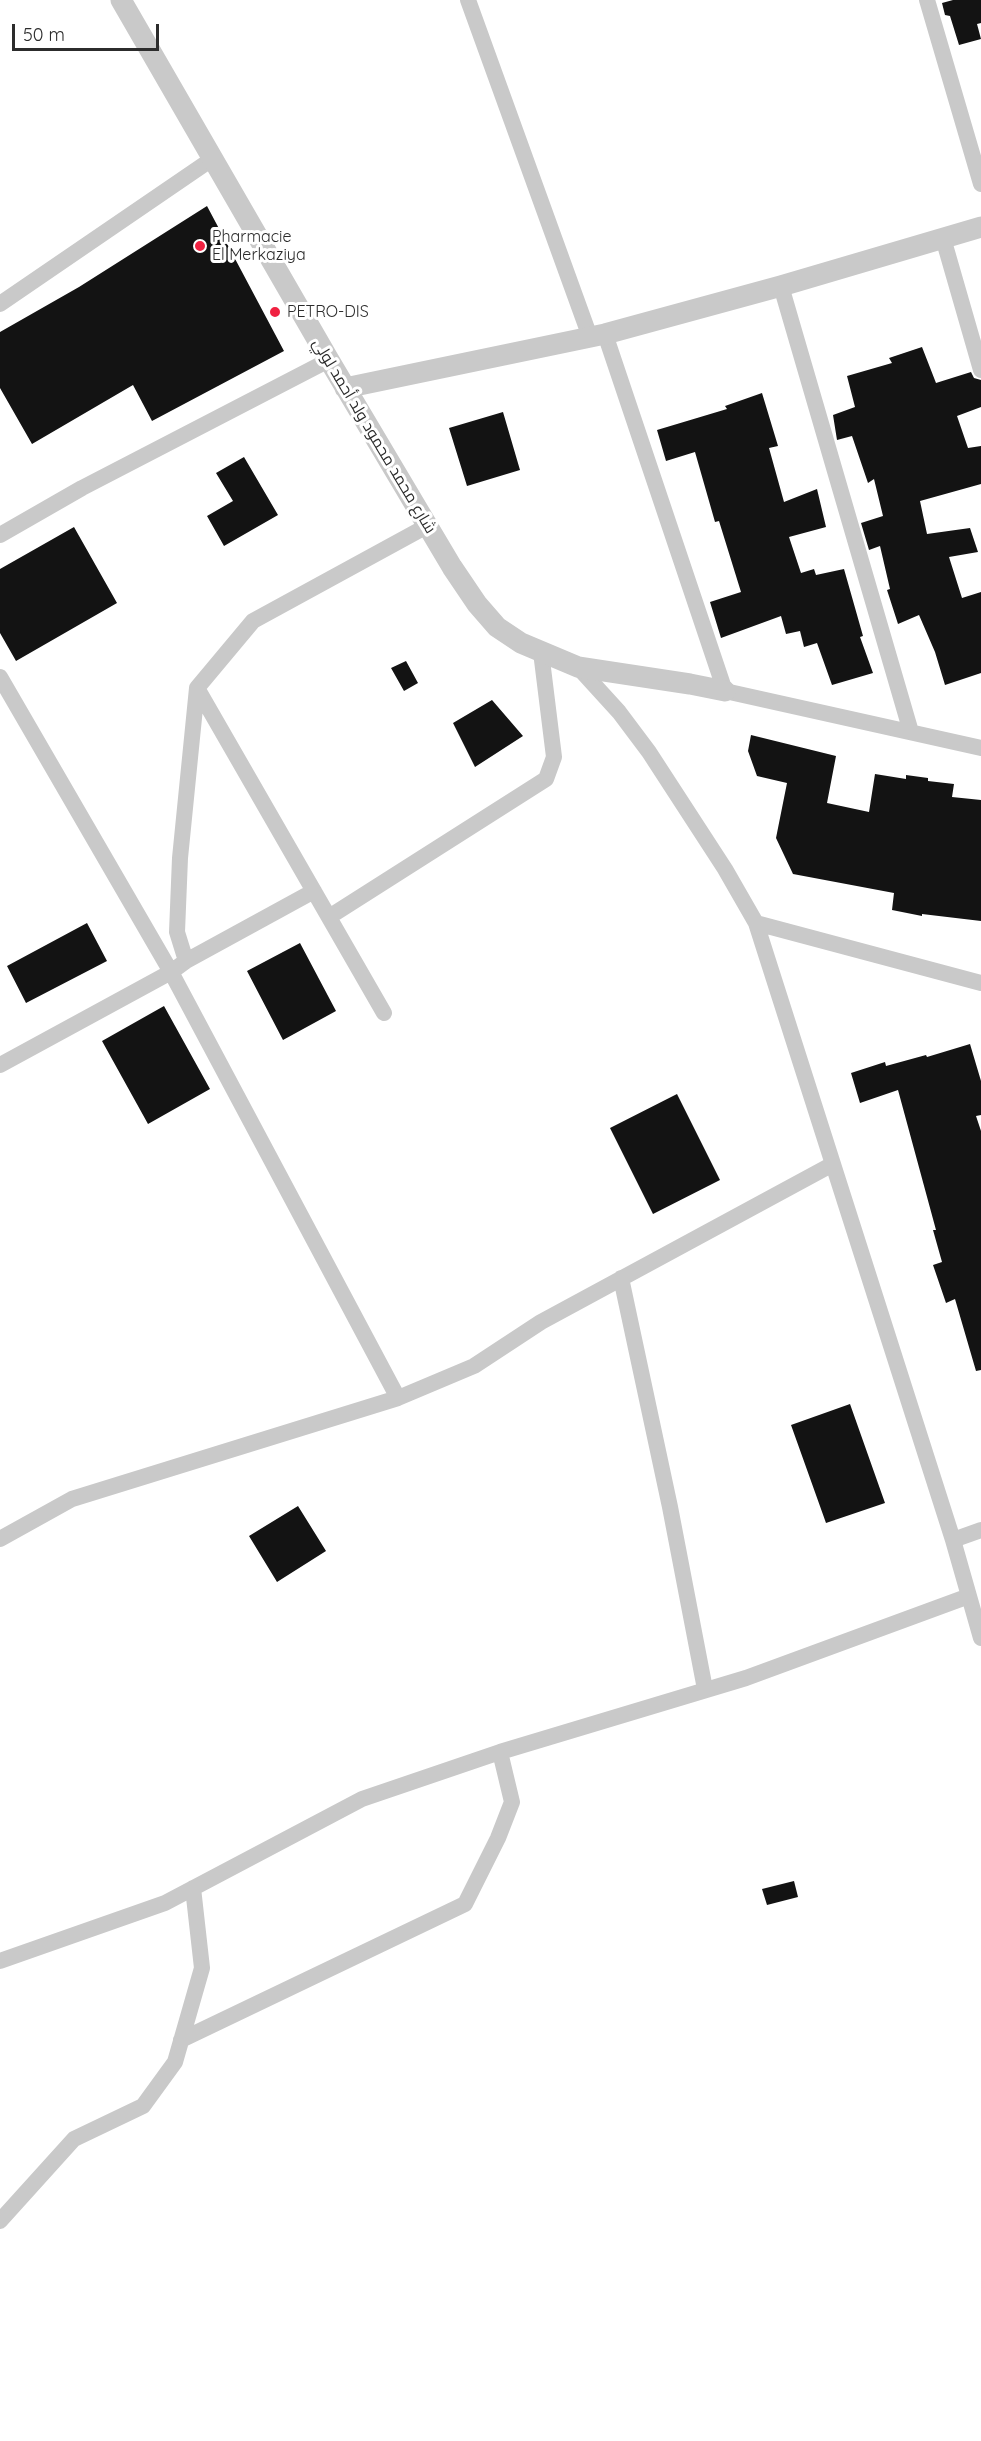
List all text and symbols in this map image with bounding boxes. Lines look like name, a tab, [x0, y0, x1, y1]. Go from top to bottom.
scale bar	[15, 12, 162, 50]
text: 50 m	[23, 23, 65, 46]
place label: Pharmacie El Merkaziya	[212, 227, 306, 265]
marker: Pharmacie El Merkaziya	[193, 239, 207, 253]
place label: PETRO-DIS	[287, 302, 369, 322]
marker: PETRO-DIS	[268, 305, 282, 319]
street label: شارع محمد محمود ولد أحمد لولي	[308, 335, 440, 537]

